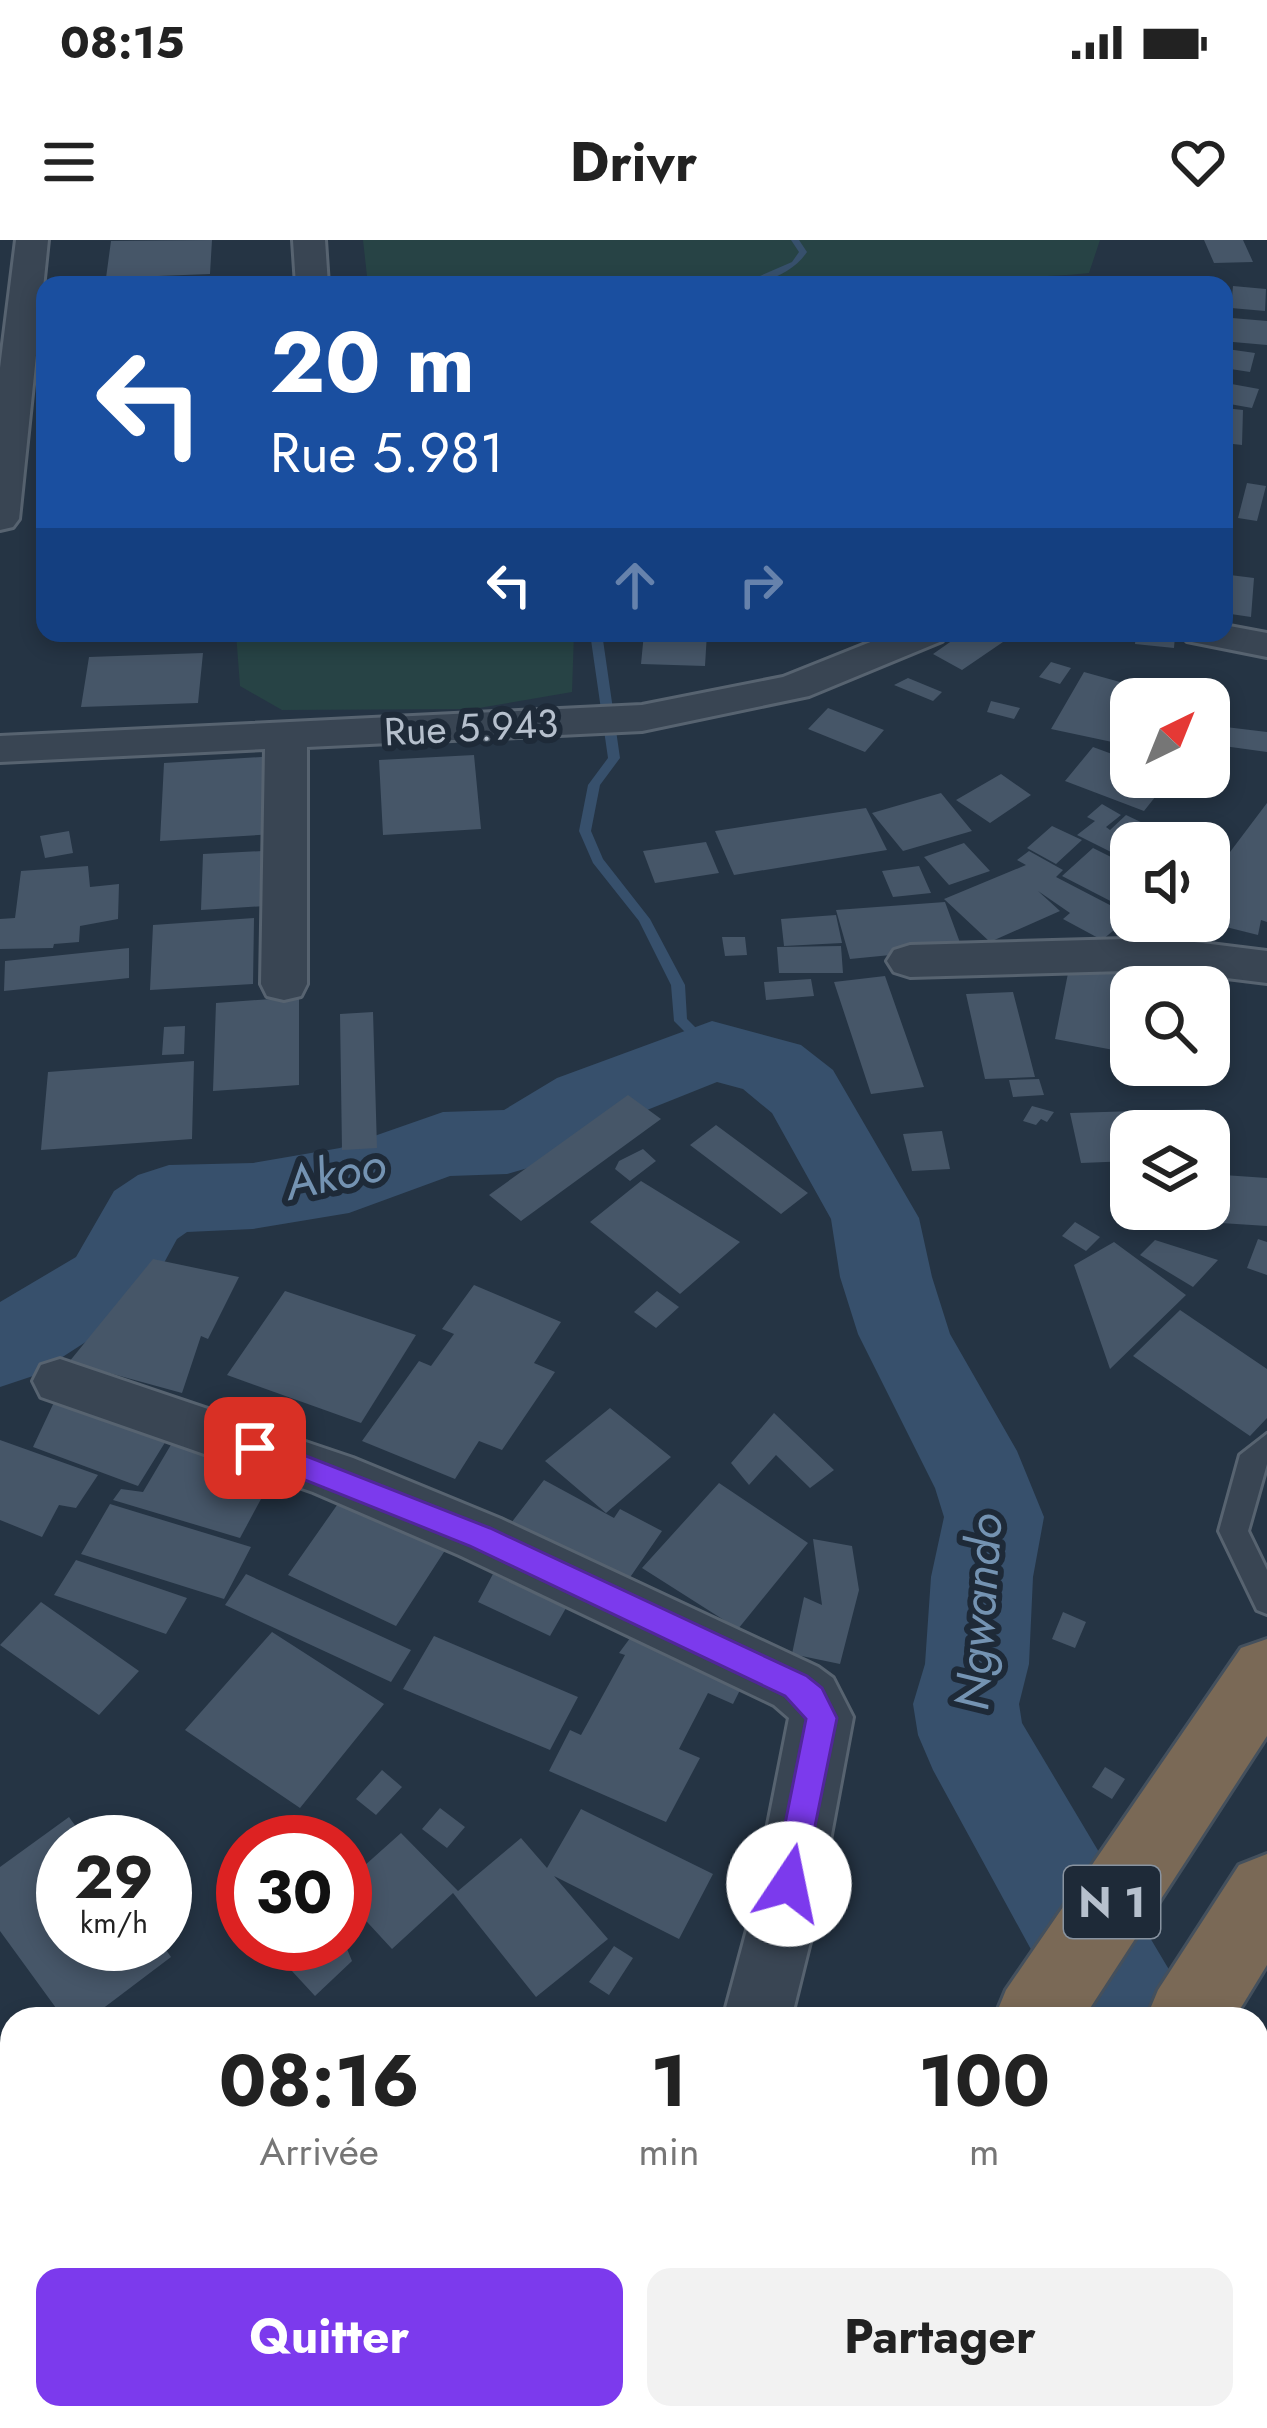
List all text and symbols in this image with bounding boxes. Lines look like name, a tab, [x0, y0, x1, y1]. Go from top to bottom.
text: 08:15	[60, 10, 184, 75]
text: Drivr	[570, 123, 697, 201]
icon: menu	[36, 129, 102, 195]
icon: heart	[1165, 129, 1231, 195]
text: 20 m	[270, 302, 475, 424]
icon: left	[72, 324, 228, 480]
text: Rue 5.981	[270, 414, 504, 492]
icon: left	[476, 552, 542, 618]
icon: ahead	[602, 552, 668, 618]
icon: right	[728, 552, 794, 618]
north arrow	[1110, 678, 1230, 798]
map controls	[1110, 678, 1230, 1230]
street label: Rue 5.943	[383, 694, 560, 761]
button: sound	[1110, 822, 1230, 942]
button: search	[1110, 966, 1230, 1086]
button: layers	[1110, 1110, 1230, 1230]
water label: Akoo	[276, 1129, 392, 1218]
pin	[204, 1397, 306, 1499]
icon: arrive	[222, 1415, 288, 1481]
water label: Ngwando	[937, 1511, 1020, 1713]
speed limit sign: 30	[216, 1815, 372, 1971]
position arrow	[726, 1821, 852, 1947]
text: 29	[74, 1834, 154, 1921]
road number: N 1	[1064, 1866, 1160, 1938]
text: km/h	[80, 1901, 148, 1944]
text: 08:16	[219, 2029, 420, 2133]
text: 1	[651, 2029, 687, 2133]
text: 100	[918, 2029, 1050, 2133]
text: Arrivée	[259, 2123, 379, 2180]
text: min	[638, 2123, 699, 2180]
text: m	[969, 2123, 999, 2180]
button: Quitter	[36, 2268, 623, 2406]
button: Partager	[647, 2268, 1233, 2406]

